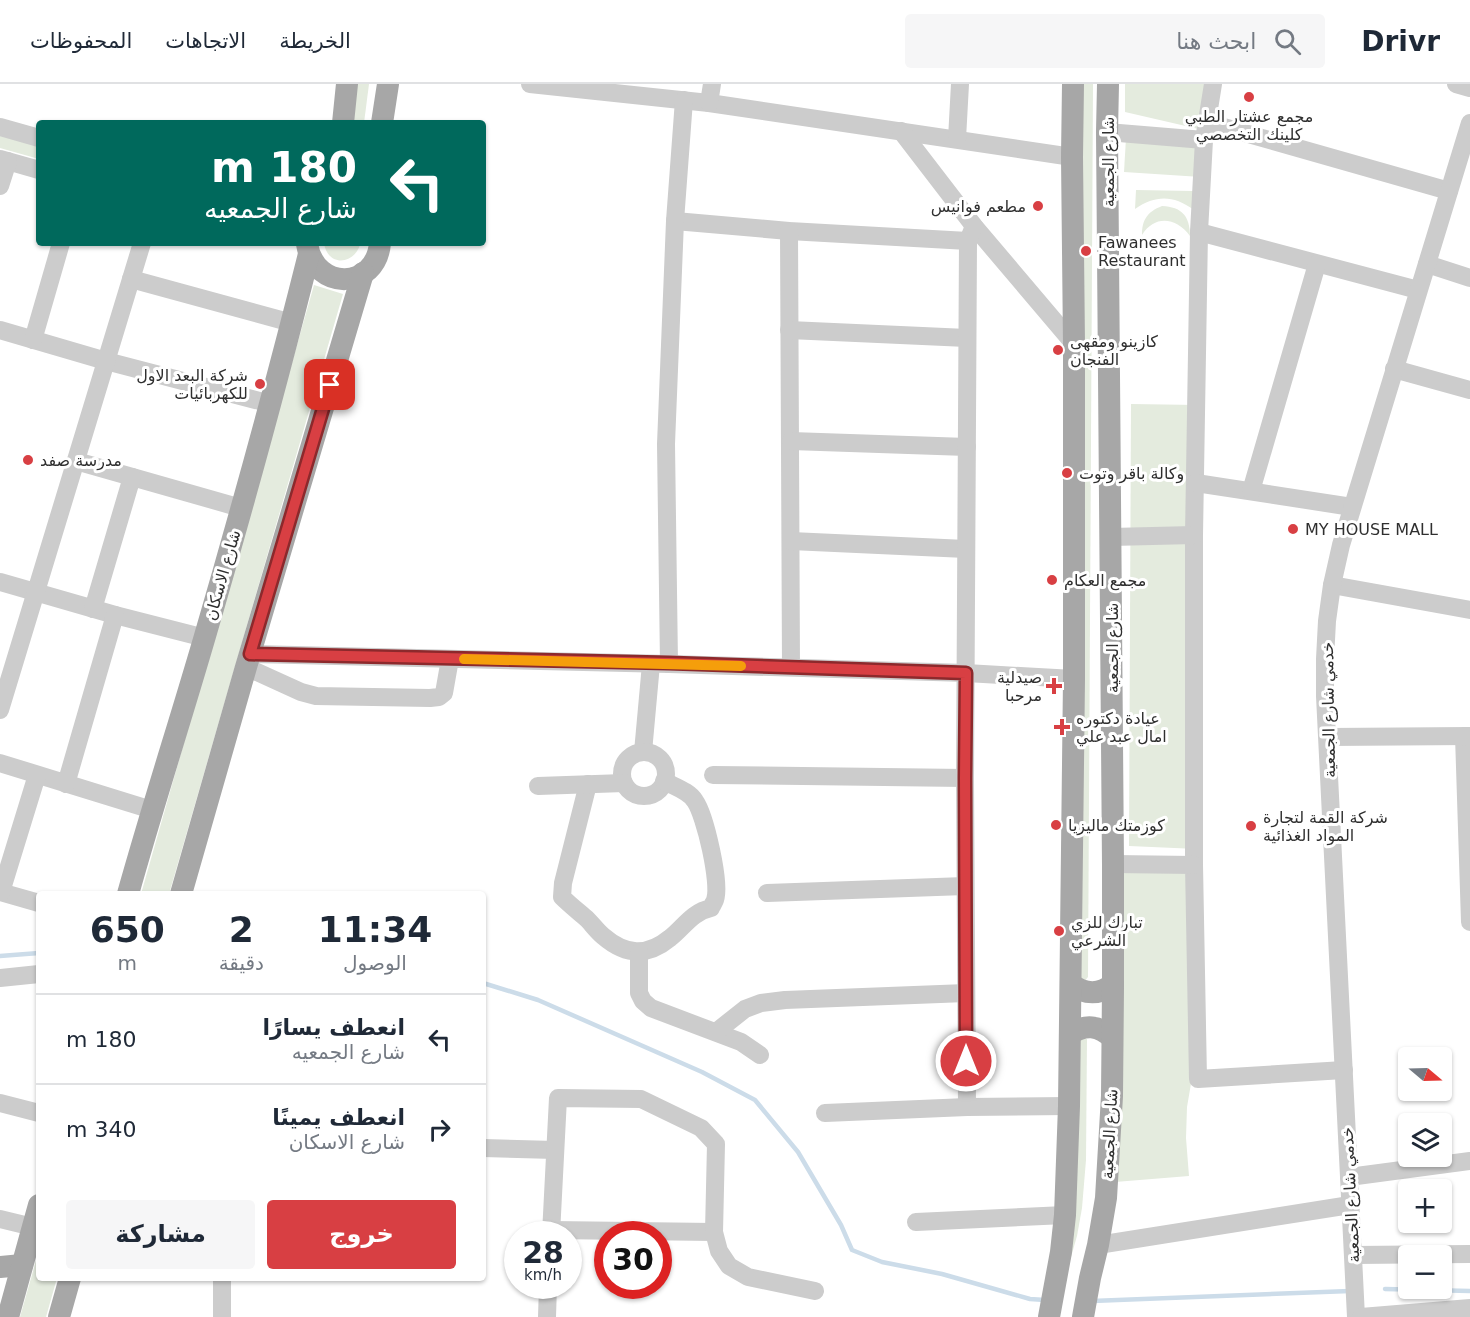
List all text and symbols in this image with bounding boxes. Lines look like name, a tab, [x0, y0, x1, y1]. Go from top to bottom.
search box	[905, 14, 1325, 68]
icon: search	[1271, 25, 1304, 58]
text: Drivr	[1361, 25, 1440, 58]
text: المحفوظات	[30, 29, 132, 53]
text: الاتجاهات	[165, 29, 246, 53]
text: الخريطة	[279, 29, 351, 53]
text: ابحث هنا	[1176, 29, 1256, 54]
marker: مجمع عشتار الطبي كلينك التخصصي	[1242, 90, 1256, 104]
place label: مجمع عشتار الطبي كلينك التخصصي	[1185, 107, 1313, 145]
street label: شارع الجمعية	[1099, 117, 1119, 207]
text: 180 m	[211, 143, 357, 192]
icon: left	[378, 144, 456, 222]
text: شارع الجمعيه	[204, 193, 357, 224]
place label: مطعم فوانيس	[931, 197, 1026, 217]
marker: مطعم فوانيس	[1031, 199, 1045, 213]
place label: Fawanees Restaurant	[1098, 233, 1186, 270]
marker: Fawanees Restaurant	[1079, 244, 1093, 258]
place label: كازينو ومقهى الفنجان	[1070, 332, 1158, 369]
marker: كازينو ومقهى الفنجان	[1051, 343, 1065, 357]
pin	[304, 359, 355, 410]
place label: شركة البعد الاول للكهربائيات	[136, 366, 248, 404]
icon: arrive	[313, 368, 346, 401]
marker: شركة البعد الاول للكهربائيات	[253, 377, 267, 391]
place label: مدرسة صفد	[40, 451, 122, 471]
marker: مدرسة صفد	[21, 453, 35, 467]
place label: وكالة باقر وتوت	[1079, 464, 1184, 484]
marker: وكالة باقر وتوت	[1060, 466, 1074, 480]
place label: MY HOUSE MALL	[1305, 520, 1438, 539]
marker: MY HOUSE MALL	[1286, 522, 1300, 536]
street label: شارع الاسكان	[201, 528, 245, 623]
place label: مجمع العكام	[1064, 571, 1146, 591]
marker: مجمع العكام	[1045, 573, 1059, 587]
street label: شارع الجمعية	[1103, 603, 1123, 693]
street label: خدمي شارع الجمعية	[1318, 642, 1340, 778]
place label: صيدلية مرحبا	[997, 668, 1042, 706]
marker: صيدلية مرحبا	[1047, 679, 1061, 693]
place label: عيادة دكتوره امال عبد علي	[1076, 709, 1167, 747]
marker: عيادة دكتوره امال عبد علي	[1053, 718, 1071, 736]
place label: شركة القمة لتجارة المواد الغذائية	[1263, 808, 1388, 846]
place label: كوزمتك ماليزيا	[1068, 816, 1165, 836]
marker: كوزمتك ماليزيا	[1049, 818, 1063, 832]
marker: شركة القمة لتجارة المواد الغذائية	[1244, 819, 1258, 833]
text: 650	[90, 909, 165, 950]
text: 2	[229, 909, 254, 950]
text: 11:34	[318, 909, 432, 950]
place label: تبارك للزي الشرعي	[1071, 913, 1143, 951]
marker: تبارك للزي الشرعي	[1052, 924, 1066, 938]
text: m	[118, 951, 137, 975]
text: دقيقة	[219, 951, 264, 975]
text: الوصول	[343, 951, 407, 975]
text: انعطف يسارًا	[262, 1015, 405, 1040]
icon: left	[423, 1023, 456, 1056]
text: 180 m	[66, 1027, 136, 1052]
position arrow	[934, 1029, 998, 1093]
text: شارع الجمعيه	[292, 1040, 405, 1064]
north arrow	[1398, 1047, 1452, 1101]
map controls	[1398, 1047, 1452, 1299]
street label: شارع الجمعية	[1098, 1088, 1122, 1180]
text: انعطف يمينًا	[272, 1105, 405, 1130]
icon: right	[423, 1113, 456, 1146]
button: layers	[1398, 1113, 1452, 1167]
text: 340 m	[66, 1117, 136, 1142]
street label: خدمي شارع الجمعية	[1337, 1127, 1365, 1263]
text: شارع الاسكان	[289, 1130, 405, 1154]
button: +	[1398, 1179, 1452, 1233]
button: مشاركة	[66, 1200, 255, 1269]
button: خروج	[267, 1200, 456, 1269]
speed limit sign: 30	[594, 1221, 672, 1299]
text: 28	[522, 1235, 564, 1270]
button: −	[1398, 1245, 1452, 1299]
text: km/h	[524, 1266, 562, 1284]

